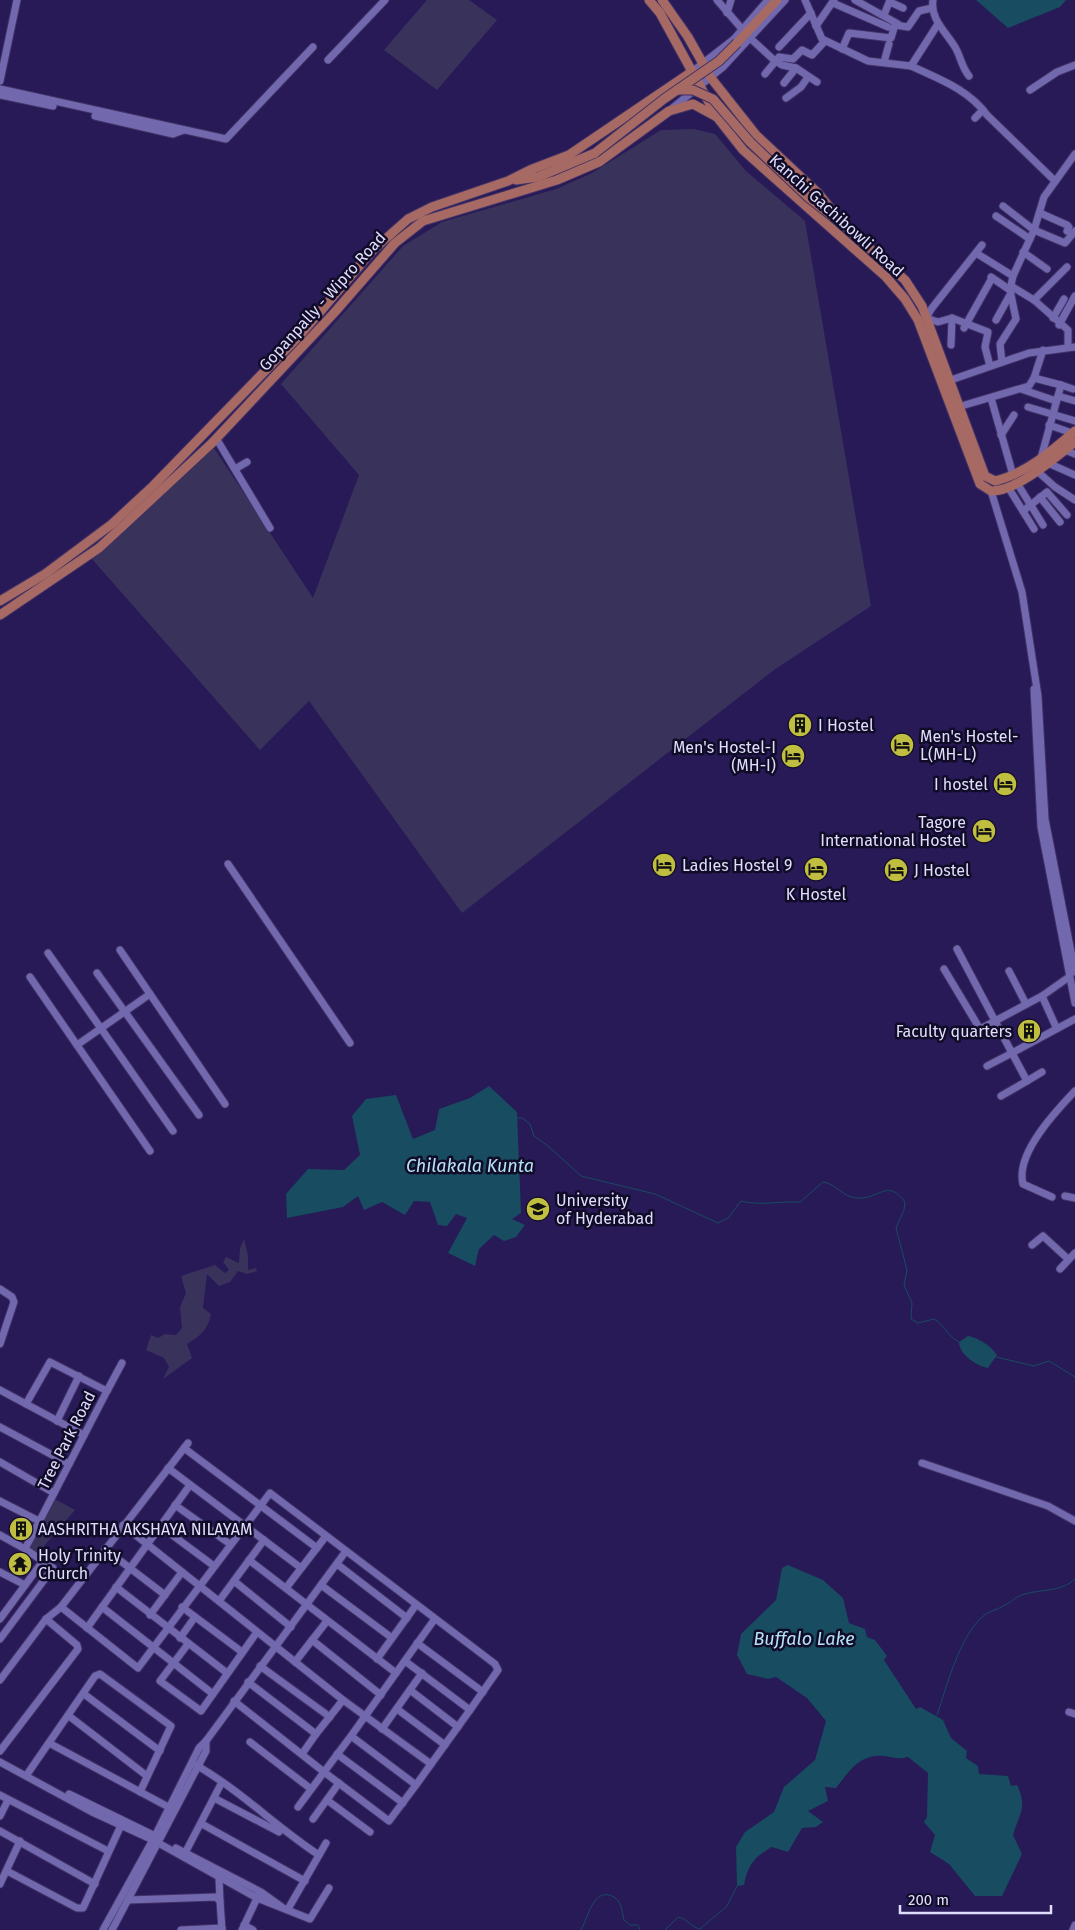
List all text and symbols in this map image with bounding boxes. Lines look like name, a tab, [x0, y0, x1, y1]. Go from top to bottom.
street label: Kanchi Gachibowli Road	[766, 150, 908, 281]
street label: Gopanpally - Wipro Road	[255, 228, 390, 375]
building icon: I Hostel	[787, 712, 813, 738]
place label: I Hostel	[818, 716, 874, 735]
place label: Men's Hostel- L(MH-L)	[920, 727, 1018, 764]
hotel icon: Men's Hostel- L(MH-L)	[889, 732, 915, 758]
place label: Men's Hostel-I (MH-I)	[673, 738, 776, 775]
hotel icon: Men's Hostel-I (MH-I)	[780, 743, 806, 769]
hotel icon: I hostel	[992, 771, 1018, 797]
place label: I hostel	[934, 775, 988, 794]
place label: Tagore International Hostel	[820, 813, 966, 850]
hotel icon: Tagore International Hostel	[971, 818, 997, 844]
hotel icon: Ladies Hostel 9	[651, 852, 677, 878]
place label: Ladies Hostel 9	[682, 856, 792, 875]
hotel icon: K Hostel	[803, 856, 829, 882]
hotel icon: J Hostel	[883, 857, 909, 883]
place label: J Hostel	[914, 861, 970, 880]
place label: K Hostel	[786, 885, 846, 904]
building icon: Faculty quarters	[1016, 1018, 1042, 1044]
place label: Faculty quarters	[896, 1022, 1012, 1041]
water label: Chilakala Kunta	[406, 1155, 534, 1177]
place label: University of Hyderabad	[556, 1191, 654, 1228]
school or university icon: University of Hyderabad	[525, 1196, 551, 1222]
street label: Tree Park Road	[34, 1388, 99, 1493]
building icon: AASHRITHA AKSHAYA NILAYAM	[8, 1516, 34, 1542]
place label: AASHRITHA AKSHAYA NILAYAM	[38, 1520, 252, 1539]
place label: Holy Trinity Church	[38, 1546, 121, 1583]
temple icon: Holy Trinity Church	[7, 1551, 33, 1577]
water label: Buffalo Lake	[753, 1628, 855, 1650]
scale bar	[900, 1882, 1051, 1914]
text: 200 m	[908, 1891, 949, 1909]

